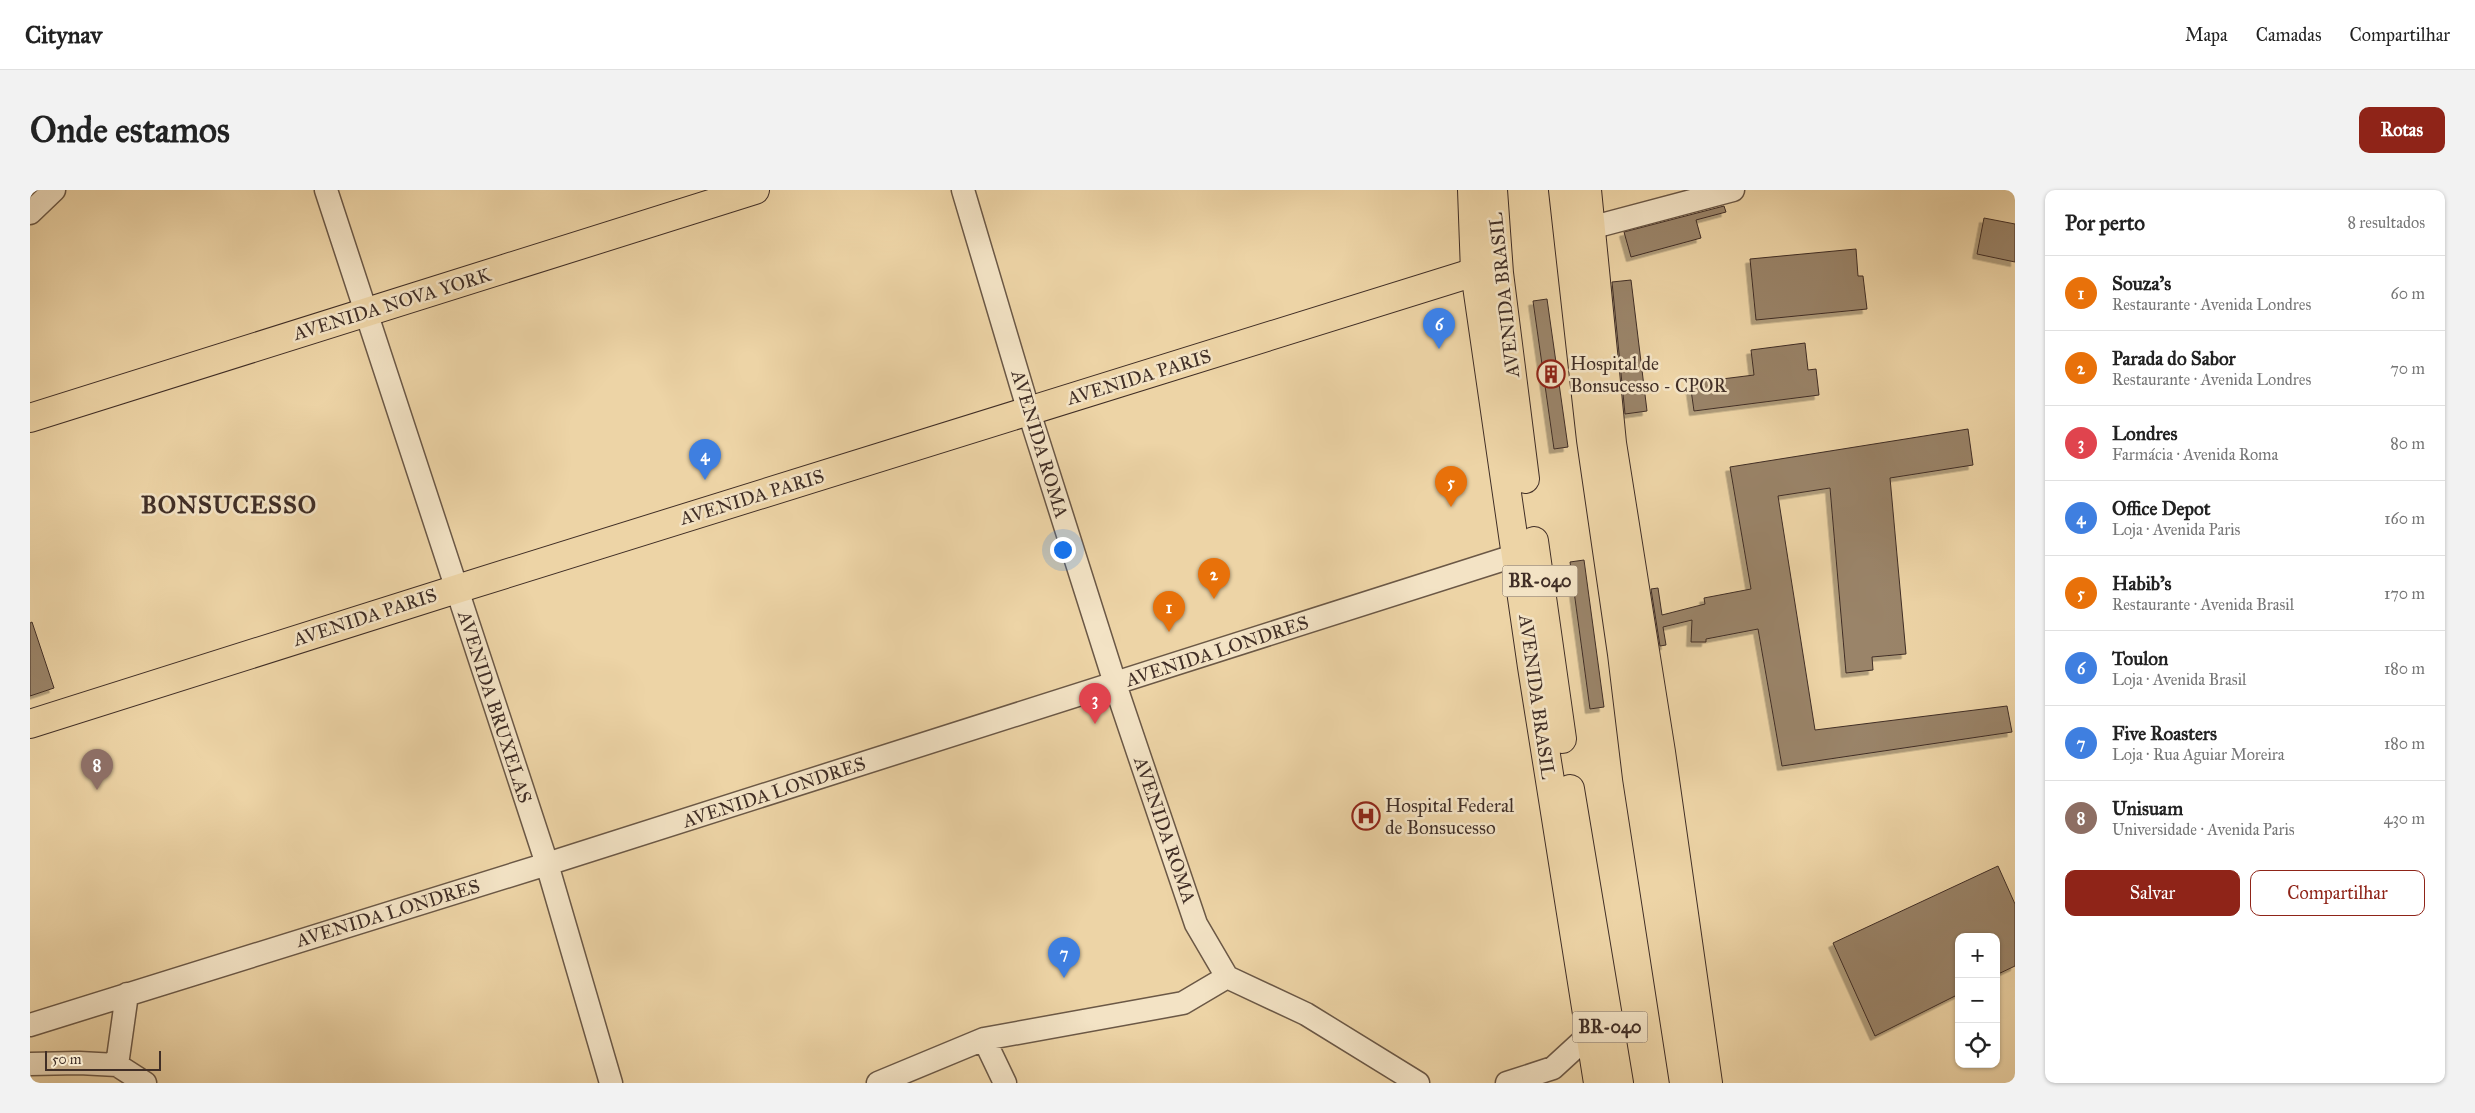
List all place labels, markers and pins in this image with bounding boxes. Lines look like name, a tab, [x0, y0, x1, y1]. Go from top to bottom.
pin: 6	[1423, 308, 1455, 349]
place label: Hospital de Bonsucesso - CPOR	[1570, 352, 1727, 397]
building icon: Hospital de Bonsucesso - CPOR	[1536, 359, 1566, 389]
pin: 4	[689, 439, 721, 480]
pin: 5	[1435, 466, 1467, 507]
pin: 2	[1198, 558, 1230, 599]
pin: 1	[1153, 591, 1185, 632]
pin: 3	[1079, 683, 1111, 724]
pin: 8	[81, 749, 113, 790]
place label: Hospital Federal de Bonsucesso	[1385, 794, 1515, 839]
hospital icon: Hospital Federal de Bonsucesso	[1351, 801, 1381, 831]
pin: 7	[1048, 937, 1080, 978]

